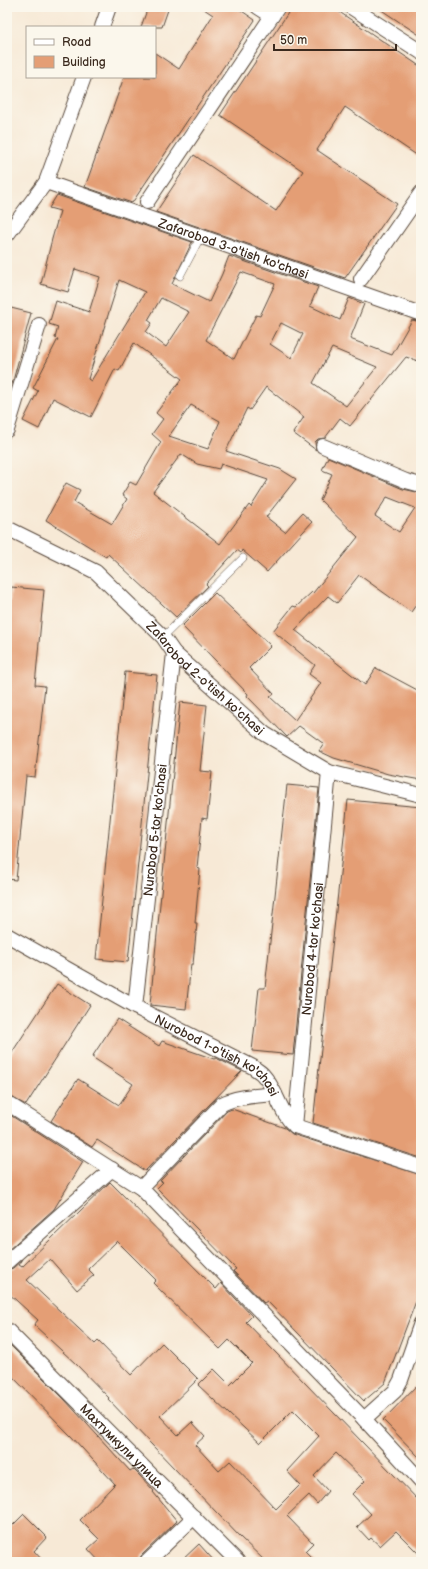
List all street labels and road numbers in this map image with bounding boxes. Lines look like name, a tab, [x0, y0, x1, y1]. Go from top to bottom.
street label: Zafarobod 3-o'tish ko'chasi	[155, 215, 311, 283]
street label: Zafarobod 2-o'tish ko'chasi	[142, 618, 267, 739]
street label: Nurobod 5-tor ko'chasi	[140, 763, 171, 897]
street label: Nurobod 4-tor ko'chasi	[299, 882, 327, 1016]
street label: Nurobod 1-o'tish ko'chasi	[152, 1011, 282, 1099]
street label: Махтумкули улица	[76, 1401, 167, 1492]

